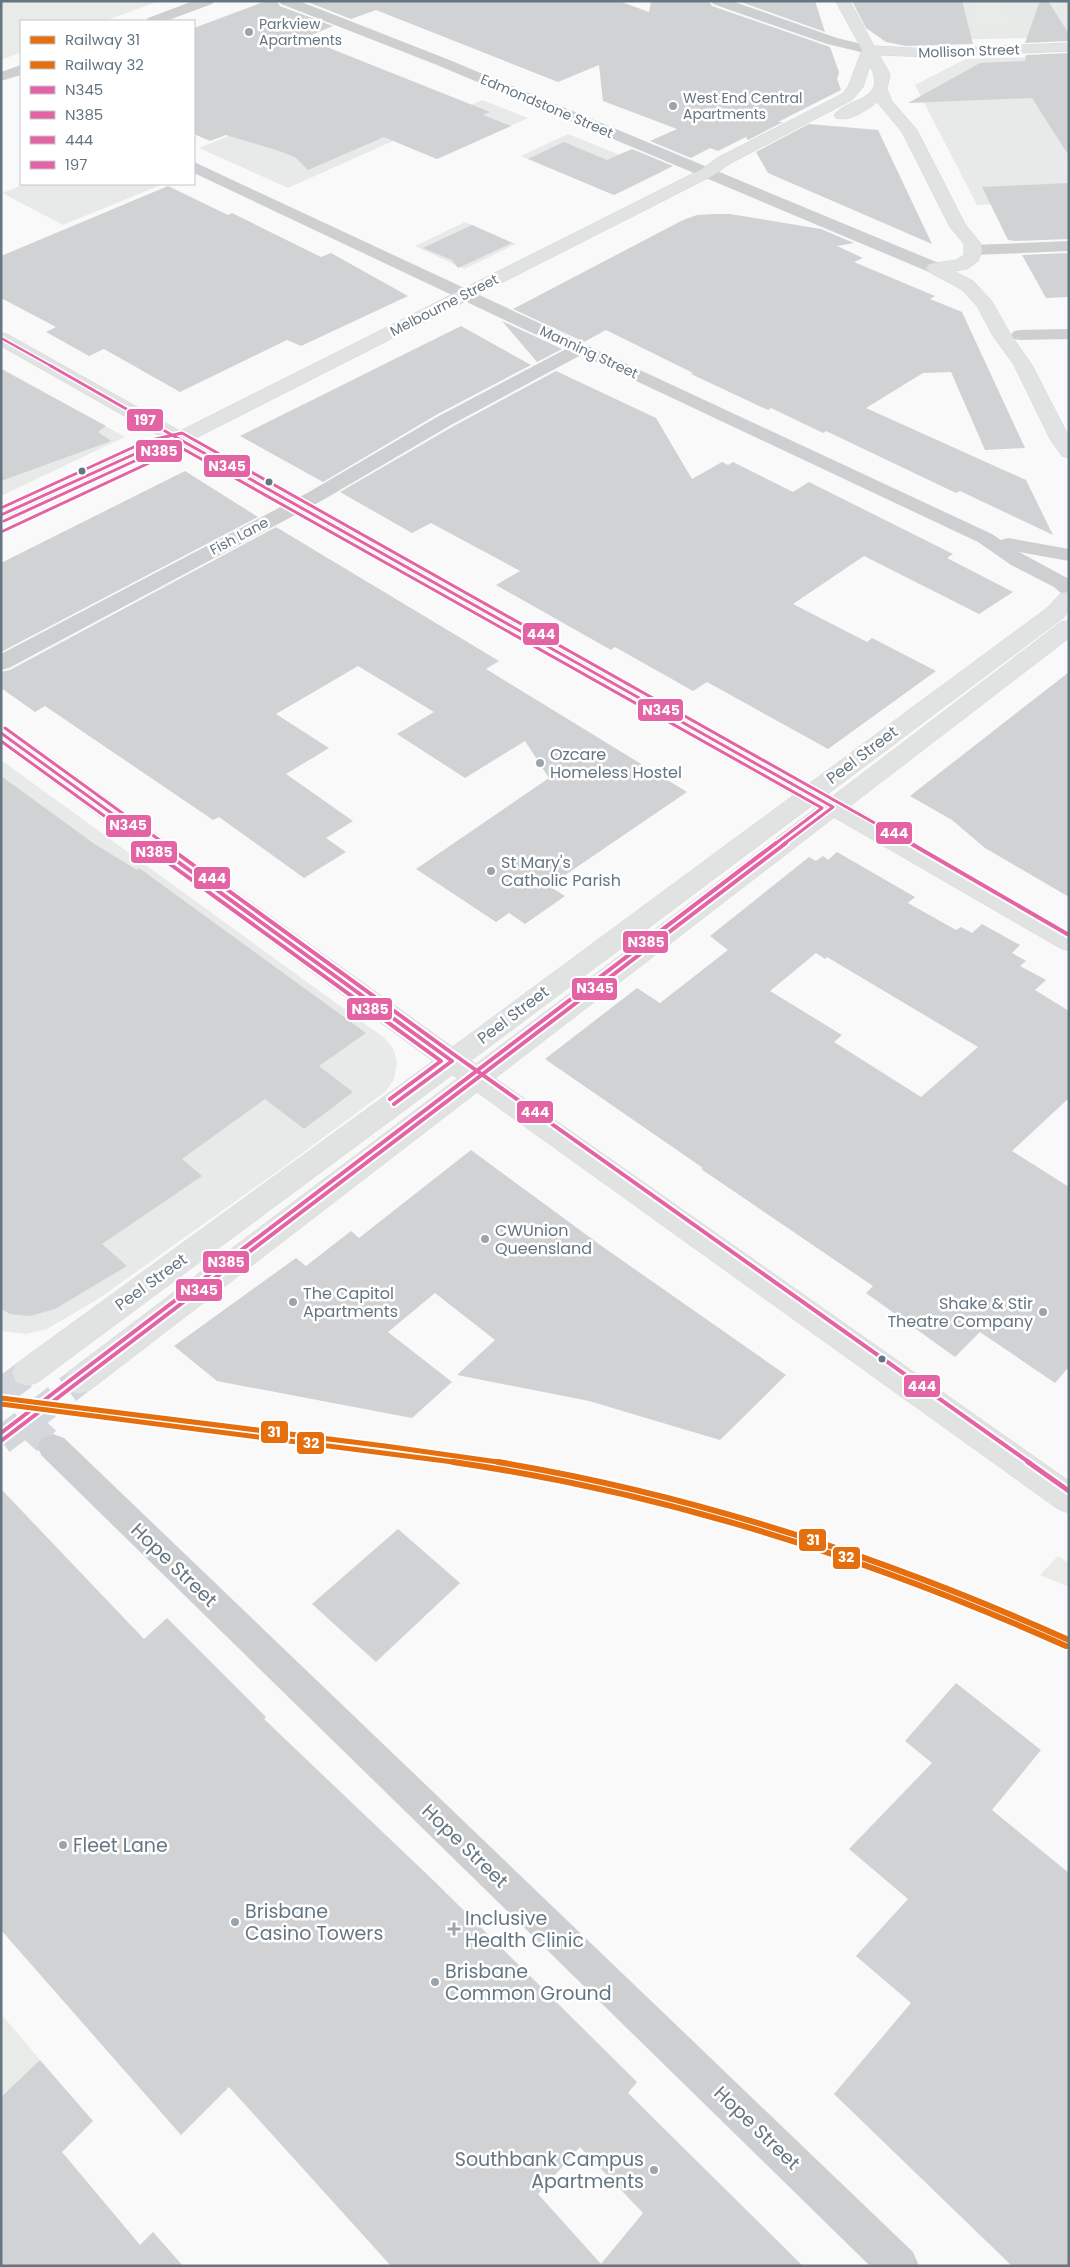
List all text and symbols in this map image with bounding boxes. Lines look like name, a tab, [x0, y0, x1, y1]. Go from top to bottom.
place label: Parkview Apartments	[259, 14, 342, 50]
legend	[20, 20, 195, 185]
marker: Parkview Apartments	[243, 26, 255, 38]
text: Railway 31	[65, 29, 140, 50]
street label: Mollison Street	[918, 39, 1020, 63]
text: Railway 32	[65, 54, 144, 75]
street label: Edmondstone Street	[478, 69, 616, 143]
text: N345	[65, 79, 103, 100]
place label: West End Central Apartments	[683, 88, 803, 124]
marker: West End Central Apartments	[667, 100, 679, 112]
text: N385	[65, 104, 103, 125]
text: 444	[65, 129, 93, 150]
text: 197	[65, 154, 87, 175]
street label: Melbourne Street	[386, 269, 502, 341]
street label: Manning Street	[537, 321, 641, 383]
line badge: 197	[126, 408, 164, 432]
text: 197	[134, 410, 156, 430]
line badge: N385	[135, 439, 183, 463]
text: N385	[140, 441, 178, 461]
line badge: N345	[203, 454, 251, 478]
text: N345	[208, 456, 246, 476]
unlabelled marker	[77, 466, 87, 476]
unlabelled marker	[264, 477, 274, 487]
street label: Fish Lane	[206, 512, 272, 560]
line badge: 444	[522, 622, 560, 646]
text: 444	[527, 624, 555, 644]
line badge: N345	[637, 698, 684, 722]
text: N345	[642, 700, 680, 720]
street label: Peel Street	[821, 720, 903, 790]
place label: Ozcare Homeless Hostel	[550, 743, 682, 784]
marker: Ozcare Homeless Hostel	[534, 757, 546, 769]
line badge: N345	[105, 814, 152, 838]
text: N345	[109, 815, 147, 835]
line badge: 444	[875, 821, 913, 845]
text: 444	[880, 823, 908, 843]
line badge: N385	[130, 840, 178, 864]
text: N385	[135, 842, 173, 862]
place label: St Mary's Catholic Parish	[501, 851, 621, 892]
marker: St Mary's Catholic Parish	[485, 865, 497, 877]
line badge: 444	[193, 866, 231, 890]
text: 444	[198, 868, 226, 888]
line badge: N385	[622, 930, 669, 954]
text: N385	[627, 932, 665, 952]
line badge: N345	[571, 977, 618, 1001]
text: N345	[576, 978, 614, 998]
street label: Peel Street	[472, 980, 554, 1050]
line badge: N385	[346, 997, 393, 1021]
text: N385	[351, 999, 389, 1019]
line badge: 444	[516, 1100, 554, 1124]
text: 444	[521, 1102, 549, 1122]
place label: CWUnion Queensland	[495, 1219, 592, 1260]
marker: CWUnion Queensland	[479, 1233, 491, 1245]
street label: Peel Street	[110, 1248, 192, 1316]
line badge: N385	[202, 1250, 250, 1274]
text: N385	[207, 1252, 245, 1272]
line badge: N345	[175, 1278, 223, 1302]
text: N345	[180, 1280, 218, 1300]
place label: The Capitol Apartments	[303, 1282, 398, 1323]
place label: Shake & Stir Theatre Company	[887, 1292, 1033, 1333]
marker: The Capitol Apartments	[287, 1296, 299, 1308]
marker: Shake & Stir Theatre Company	[1037, 1306, 1049, 1318]
unlabelled marker	[877, 1354, 887, 1364]
line badge: 444	[903, 1374, 941, 1398]
text: 444	[908, 1376, 936, 1396]
line badge: 31	[260, 1420, 289, 1444]
text: 31	[267, 1422, 281, 1442]
line badge: 32	[296, 1431, 325, 1455]
text: 32	[303, 1433, 319, 1453]
street label: Hope Street	[125, 1517, 223, 1613]
line badge: 31	[798, 1528, 827, 1552]
text: 31	[806, 1530, 820, 1550]
line badge: 32	[832, 1546, 861, 1570]
text: 32	[838, 1547, 854, 1567]
street label: Hope Street	[416, 1798, 514, 1894]
place label: Fleet Lane	[73, 1832, 168, 1859]
marker: Fleet Lane	[57, 1839, 69, 1851]
place label: Brisbane Casino Towers	[245, 1898, 383, 1947]
place label: Inclusive Health Clinic	[465, 1905, 584, 1954]
marker: Brisbane Casino Towers	[229, 1916, 241, 1928]
marker: Inclusive Health Clinic	[447, 1922, 461, 1936]
place label: Brisbane Common Ground	[445, 1958, 612, 2007]
marker: Brisbane Common Ground	[429, 1976, 441, 1988]
street label: Hope Street	[708, 2080, 806, 2176]
place label: Southbank Campus Apartments	[455, 2146, 644, 2195]
marker: Southbank Campus Apartments	[648, 2164, 660, 2176]

